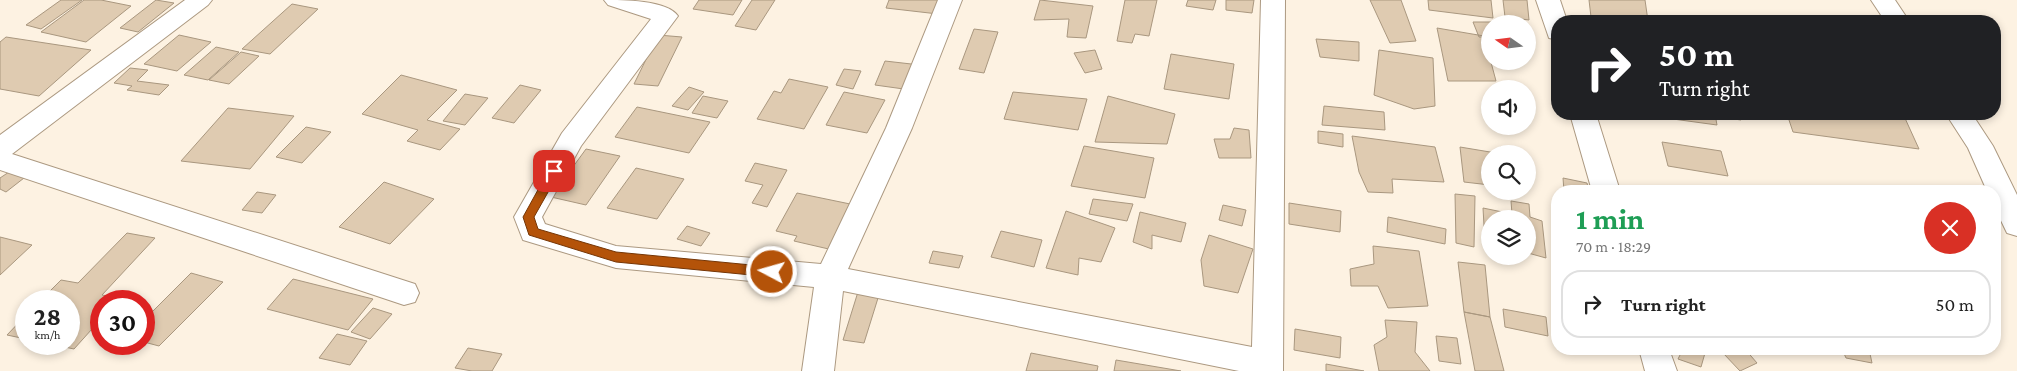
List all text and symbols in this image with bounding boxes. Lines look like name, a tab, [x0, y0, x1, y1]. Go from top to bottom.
north arrow	[1481, 15, 1536, 70]
map controls	[1481, 15, 1536, 265]
icon: right	[1576, 35, 1641, 100]
text: 50 m	[1659, 35, 1734, 74]
text: Turn right	[1659, 76, 1750, 101]
button: sound	[1481, 80, 1536, 135]
button: search	[1481, 145, 1536, 200]
pin	[533, 150, 575, 192]
icon: arrive	[540, 157, 568, 185]
text: 1 min	[1576, 202, 1644, 235]
button: close	[1924, 202, 1976, 254]
button: layers	[1481, 210, 1536, 265]
text: 70 m · 18:29	[1576, 238, 1651, 255]
position arrow	[745, 245, 797, 297]
speed limit sign: 30	[90, 290, 155, 355]
icon: right	[1578, 290, 1606, 318]
text: Turn right	[1621, 294, 1706, 315]
text: 50 m	[1935, 294, 1974, 315]
text: 28	[34, 303, 61, 330]
text: km/h	[35, 328, 60, 342]

